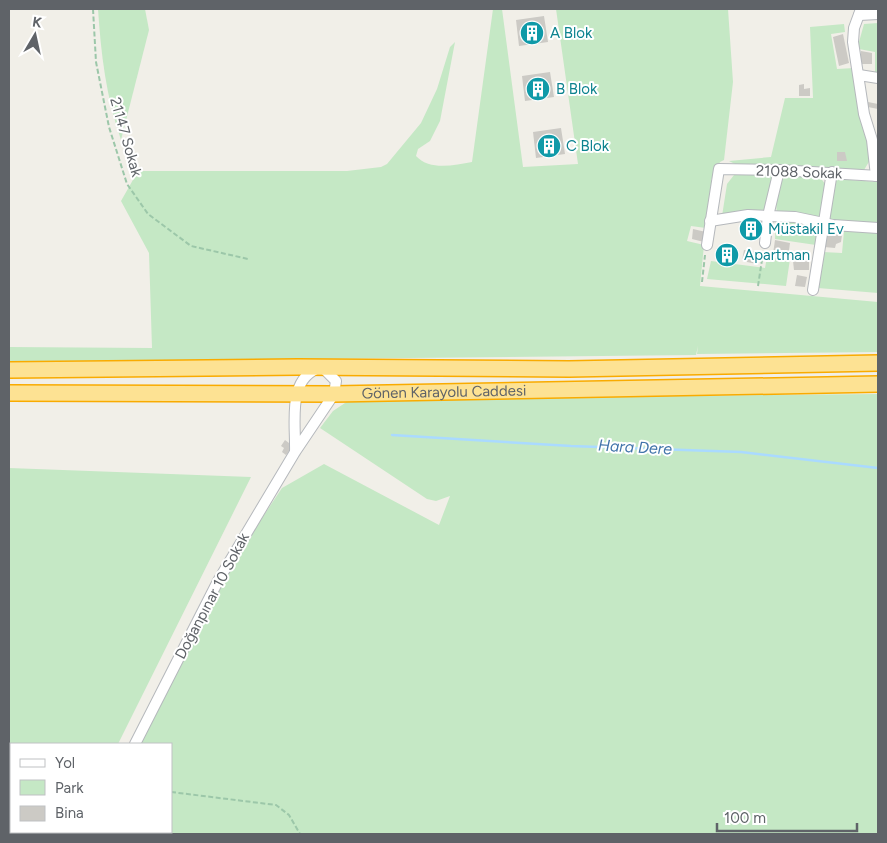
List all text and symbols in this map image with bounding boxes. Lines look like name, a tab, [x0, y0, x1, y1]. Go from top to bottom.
north arrow	[10, 10, 60, 60]
text: K	[31, 14, 44, 32]
building icon: A Blok	[519, 20, 545, 46]
place label: A Blok	[550, 24, 593, 42]
building icon: B Blok	[525, 76, 551, 102]
place label: B Blok	[556, 80, 598, 98]
street label: 21147 Sokak	[106, 95, 146, 179]
building icon: C Blok	[536, 133, 562, 159]
place label: C Blok	[566, 137, 610, 155]
street label: 21088 Sokak	[756, 161, 843, 183]
building icon: Müstakil Ev	[738, 216, 764, 242]
place label: Müstakil Ev	[768, 220, 844, 238]
building icon: Apartman	[714, 242, 740, 268]
place label: Apartman	[744, 246, 810, 264]
street label: Gönen Karayolu Caddesi	[361, 381, 526, 402]
water label: Hara Dere	[597, 436, 673, 458]
street label: Doğanpınar 10 Sokak	[171, 529, 253, 662]
legend	[10, 743, 172, 833]
text: Yol	[55, 754, 75, 772]
text: Park	[55, 779, 84, 797]
scale bar	[717, 800, 857, 832]
text: Bina	[55, 804, 84, 822]
text: 100 m	[724, 809, 766, 827]

